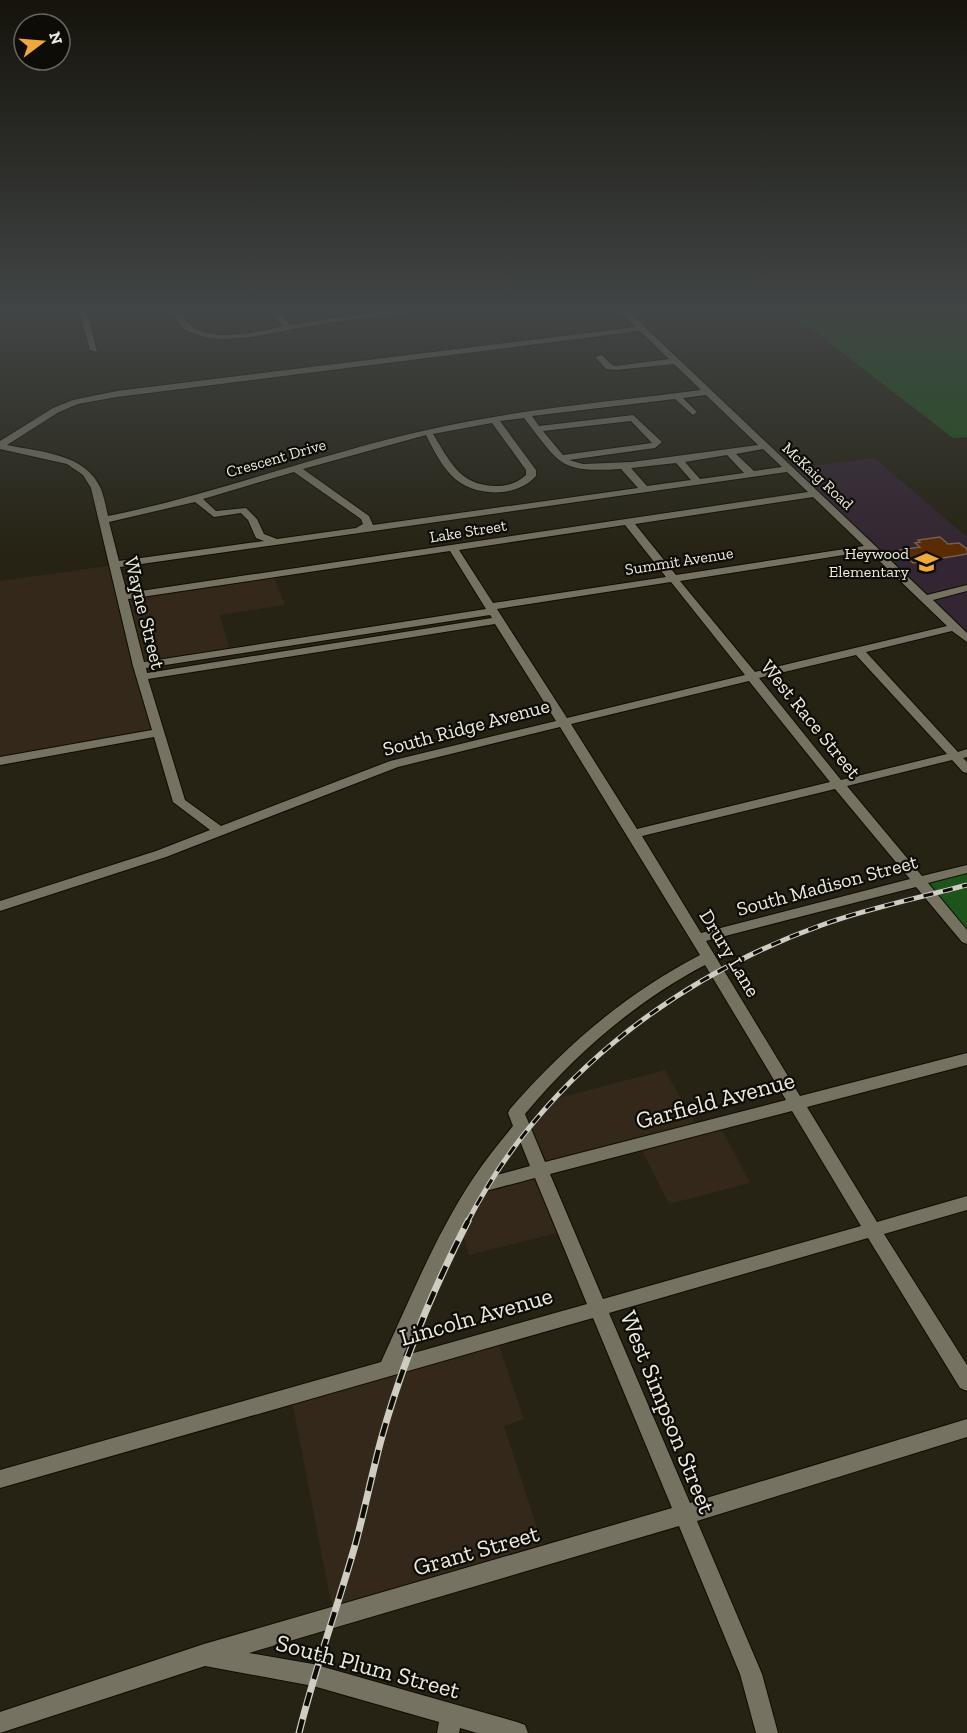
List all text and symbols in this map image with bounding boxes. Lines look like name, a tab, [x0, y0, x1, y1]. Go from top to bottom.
north arrow	[12, 12, 72, 72]
text: N	[45, 30, 67, 46]
street label: Crescent Drive	[224, 435, 328, 481]
street label: McKaig Road	[779, 438, 858, 514]
street label: Lake Street	[428, 516, 508, 546]
street label: Summit Avenue	[623, 543, 735, 579]
place label: Heywood Elementary	[829, 544, 910, 581]
school or university icon: Heywood Elementary	[914, 549, 940, 575]
street label: Wayne Street	[119, 554, 171, 672]
street label: West Race Street	[756, 655, 867, 784]
street label: South Ridge Avenue	[380, 693, 552, 761]
street label: South Madison Street	[734, 849, 921, 921]
street label: Drury Lane	[695, 905, 765, 1001]
street label: Garfield Avenue	[632, 1065, 798, 1135]
street label: Lincoln Avenue	[396, 1280, 556, 1352]
street label: West Simpson Street	[614, 1306, 722, 1518]
street label: Grant Street	[410, 1518, 542, 1582]
street label: South Plum Street	[273, 1628, 463, 1705]

